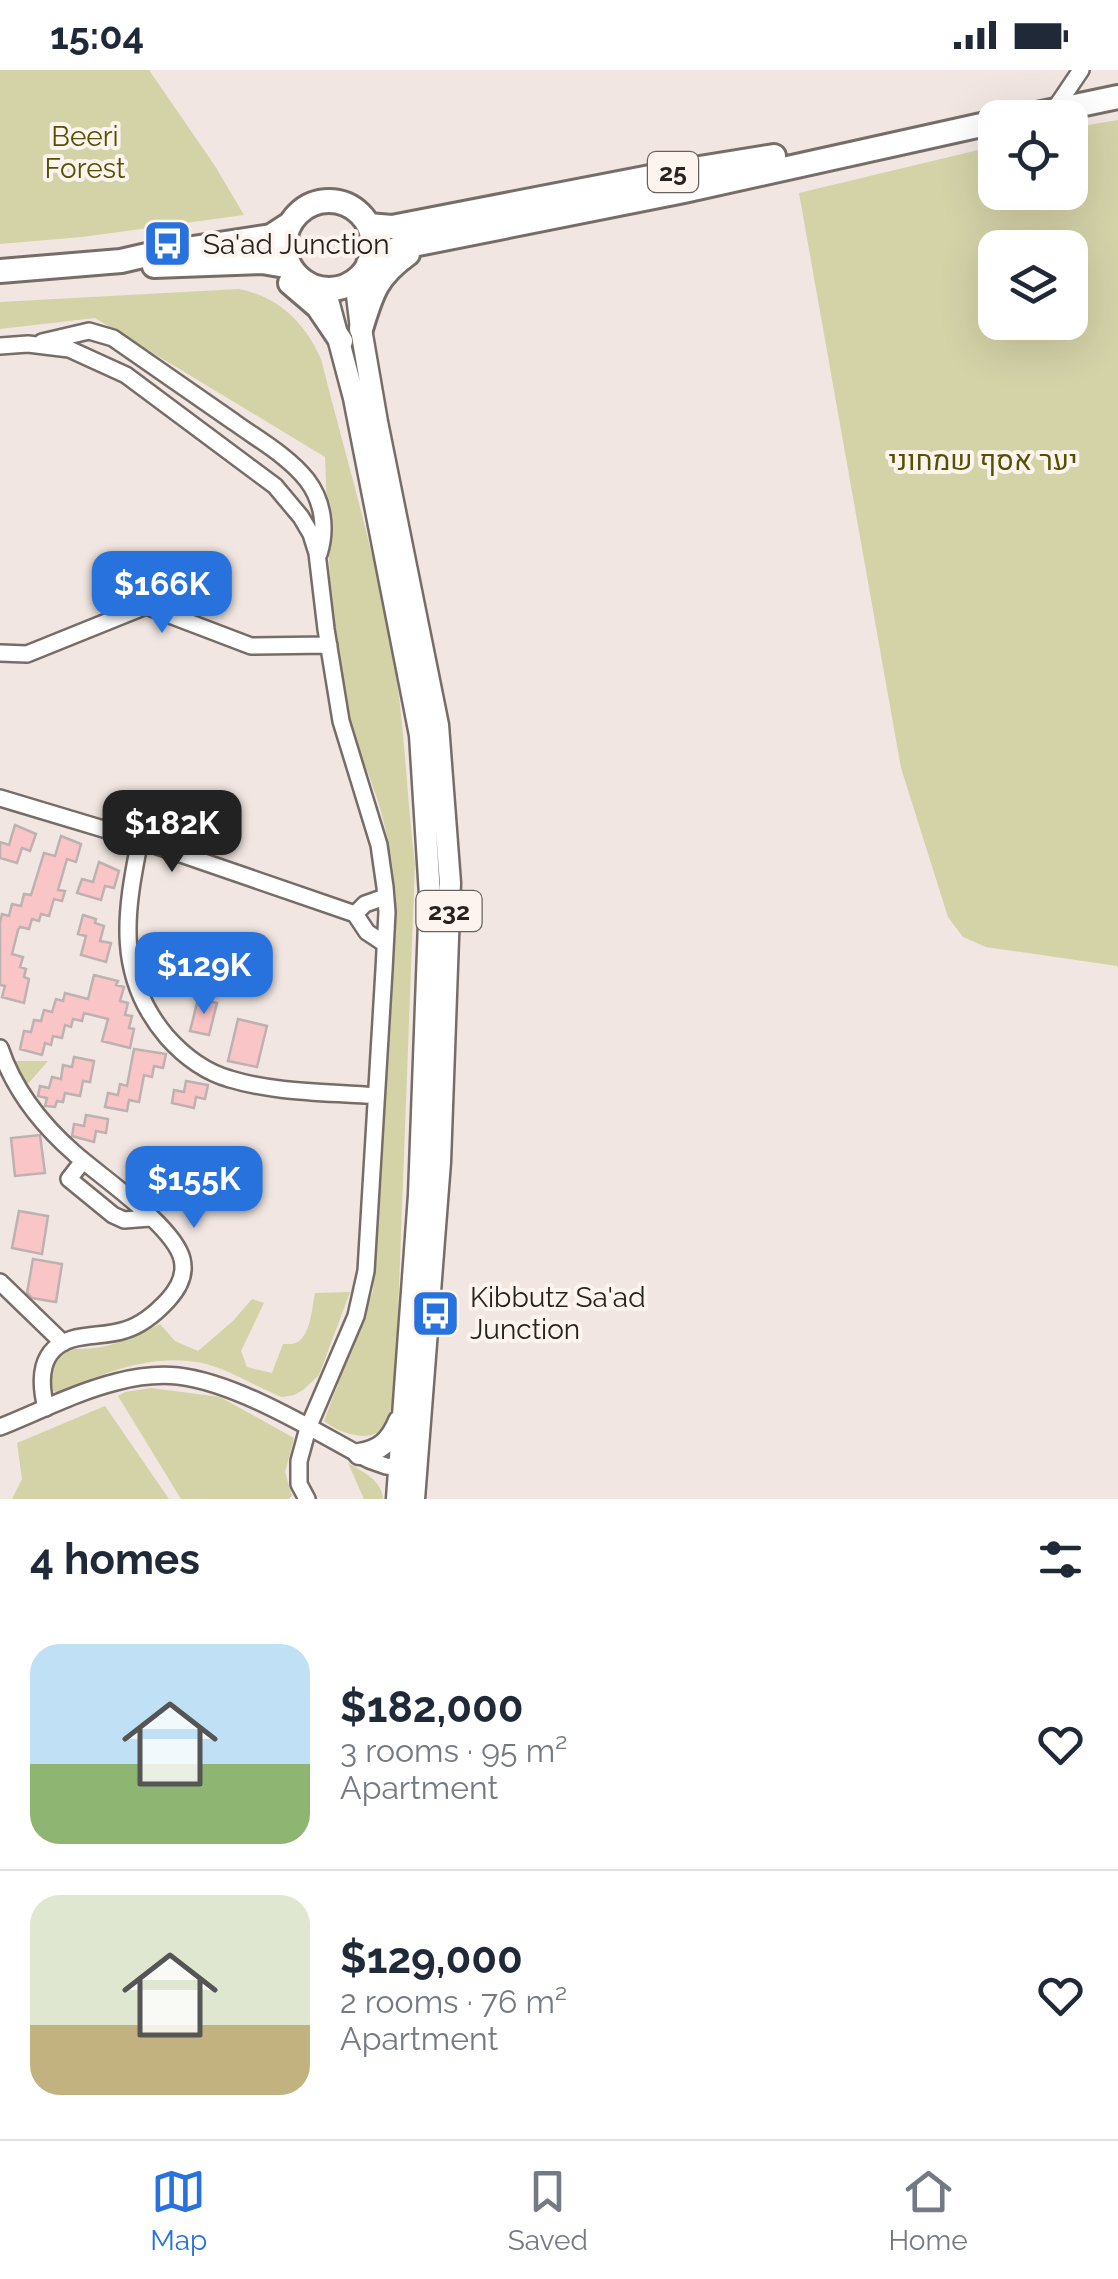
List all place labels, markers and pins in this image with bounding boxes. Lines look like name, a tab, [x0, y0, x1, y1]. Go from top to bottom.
bus stop icon: Sa'ad Junction	[142, 218, 194, 270]
place label: Sa'ad Junction	[203, 228, 389, 261]
pin: $166K	[92, 551, 232, 636]
pin: $182K	[102, 790, 242, 875]
pin: $129K	[134, 932, 274, 1017]
pin: $155K	[124, 1146, 264, 1231]
place label: Kibbutz Sa'ad Junction	[470, 1281, 646, 1346]
bus stop icon: Kibbutz Sa'ad Junction	[409, 1287, 461, 1339]

